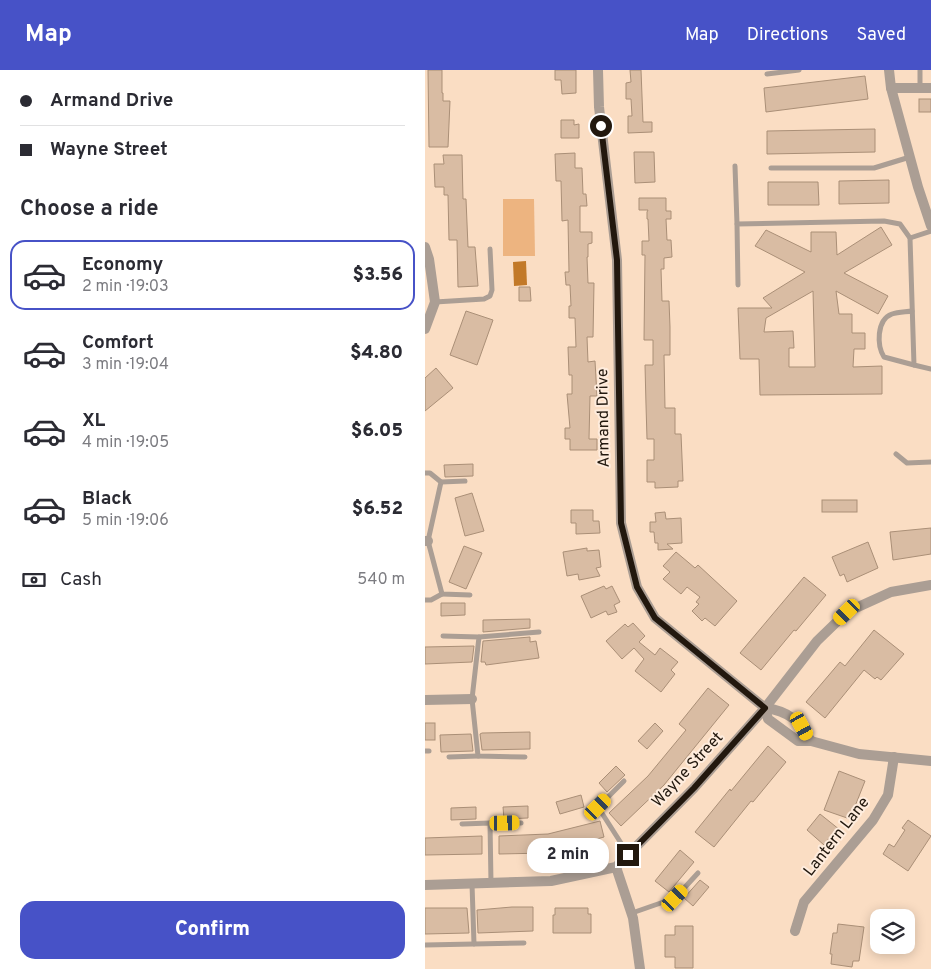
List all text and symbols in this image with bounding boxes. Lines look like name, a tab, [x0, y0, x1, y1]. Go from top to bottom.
text: Map	[25, 20, 72, 50]
text: Map	[685, 24, 719, 47]
text: Directions	[747, 24, 829, 47]
text: Saved	[857, 24, 906, 47]
text: Armand Drive	[50, 89, 173, 113]
route start	[590, 115, 612, 137]
text: Wayne Street	[50, 138, 168, 162]
text: Choose a ride	[20, 196, 158, 223]
icon: car	[22, 253, 67, 298]
text: Economy	[82, 253, 163, 277]
text: $3.56	[353, 263, 403, 287]
text: 2 min · 19:03	[82, 277, 169, 297]
icon: car	[22, 331, 67, 376]
text: Comfort	[82, 331, 154, 355]
text: $4.80	[350, 341, 403, 365]
text: 3 min · 19:04	[82, 355, 169, 375]
street label: Armand Drive	[593, 368, 615, 468]
icon: car	[22, 409, 67, 454]
text: XL	[82, 409, 105, 433]
text: $6.05	[351, 419, 403, 443]
text: 4 min · 19:05	[82, 433, 169, 453]
icon: car	[22, 487, 67, 532]
text: Black	[82, 487, 132, 511]
text: $6.52	[352, 497, 403, 521]
text: 5 min · 19:06	[82, 511, 169, 531]
icon: cash	[20, 566, 48, 594]
text: Cash	[60, 568, 102, 592]
text: 540 m	[357, 570, 405, 590]
car	[831, 596, 863, 628]
car	[788, 709, 815, 743]
street label: Wayne Street	[648, 728, 728, 812]
car	[582, 791, 613, 823]
street label: Lantern Lane	[800, 793, 874, 881]
car	[489, 815, 520, 831]
callout: 2 min	[528, 838, 611, 872]
route end	[617, 844, 639, 866]
text: 2 min	[547, 845, 589, 865]
car	[659, 882, 690, 914]
button: Confirm	[20, 901, 405, 959]
map controls	[870, 909, 915, 954]
button: layers	[870, 909, 915, 954]

